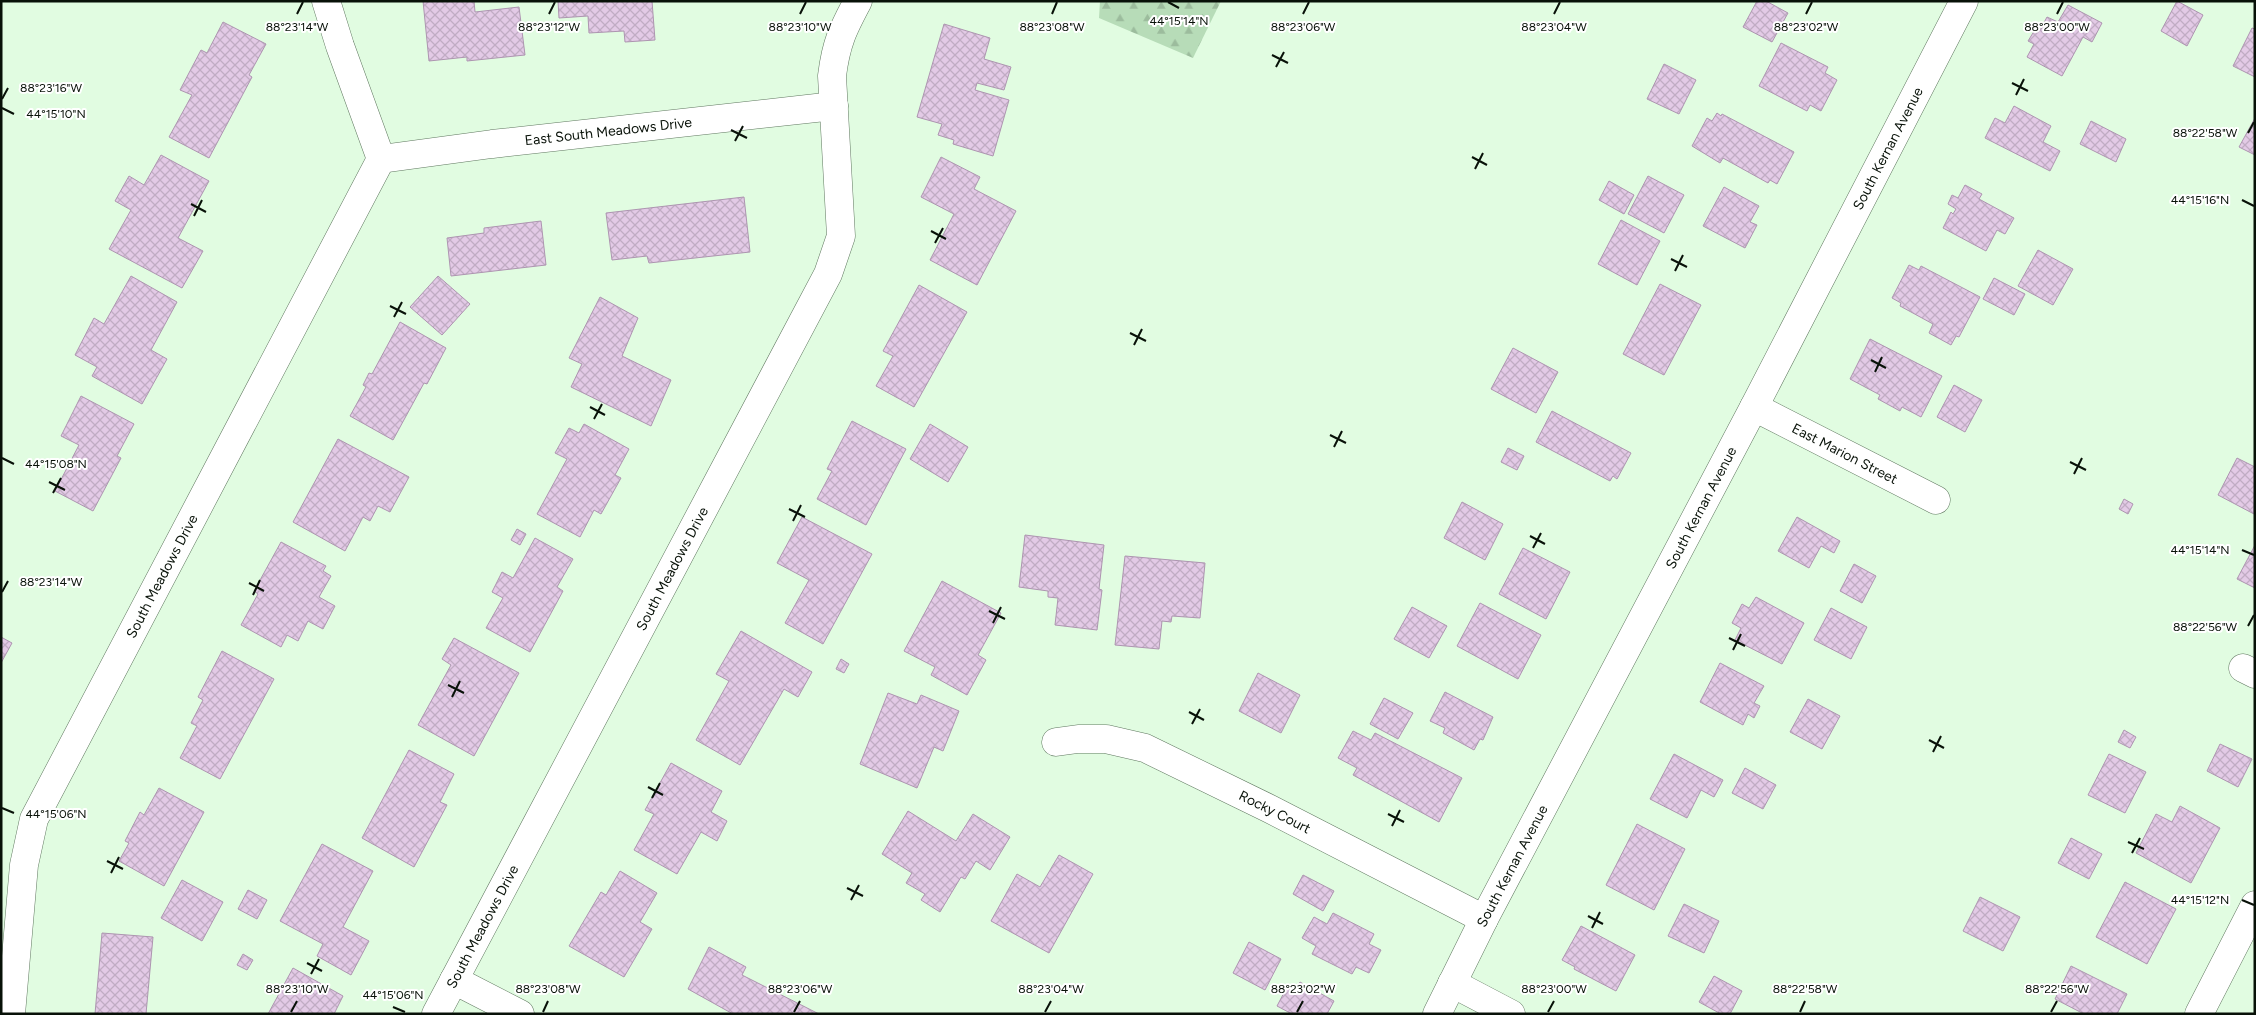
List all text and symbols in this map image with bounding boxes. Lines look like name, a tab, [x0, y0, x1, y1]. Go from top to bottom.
text: 44°15'14"N	[1149, 14, 1209, 28]
text: 88°23'14"W	[266, 20, 329, 34]
text: 88°23'12"W	[518, 20, 580, 34]
text: 88°23'10"W	[769, 20, 832, 34]
text: 88°23'08"W	[1019, 20, 1085, 34]
text: 88°23'06"W	[1271, 20, 1336, 34]
text: 88°23'04"W	[1521, 20, 1587, 34]
text: 88°23'02"W	[1774, 20, 1839, 34]
text: 88°23'00"W	[2024, 20, 2090, 34]
text: 88°23'16"W	[20, 81, 82, 95]
street label: South Kernan Avenue	[1850, 84, 1927, 213]
text: 44°15'10"N	[26, 107, 86, 121]
street label: East South Meadows Drive	[524, 114, 693, 149]
text: 88°22'58"W	[2173, 126, 2238, 140]
text: 44°15'16"N	[2171, 193, 2229, 207]
street label: East Marion Street	[1789, 420, 1900, 488]
street label: South Kernan Avenue	[1662, 444, 1741, 572]
text: 44°15'08"N	[25, 457, 87, 471]
street label: South Meadows Drive	[633, 504, 712, 634]
street label: South Meadows Drive	[123, 511, 202, 641]
text: 44°15'14"N	[2170, 543, 2230, 557]
text: 88°23'14"W	[20, 575, 83, 589]
text: 88°22'56"W	[2173, 620, 2237, 634]
street label: Rocky Court	[1236, 787, 1313, 837]
street label: South Kernan Avenue	[1473, 802, 1552, 930]
text: 44°15'06"N	[25, 807, 87, 821]
street label: South Meadows Drive	[443, 862, 523, 991]
text: 44°15'12"N	[2171, 893, 2229, 907]
text: 88°23'10"W	[266, 982, 329, 996]
text: 88°23'08"W	[515, 982, 581, 996]
text: 88°23'06"W	[768, 982, 833, 996]
text: 88°23'04"W	[1018, 982, 1084, 996]
text: 88°23'02"W	[1271, 982, 1336, 996]
text: 88°23'00"W	[1521, 982, 1587, 996]
text: 88°22'58"W	[1773, 982, 1838, 996]
text: 88°22'56"W	[2025, 982, 2089, 996]
text: 44°15'06"N	[362, 988, 424, 1002]

